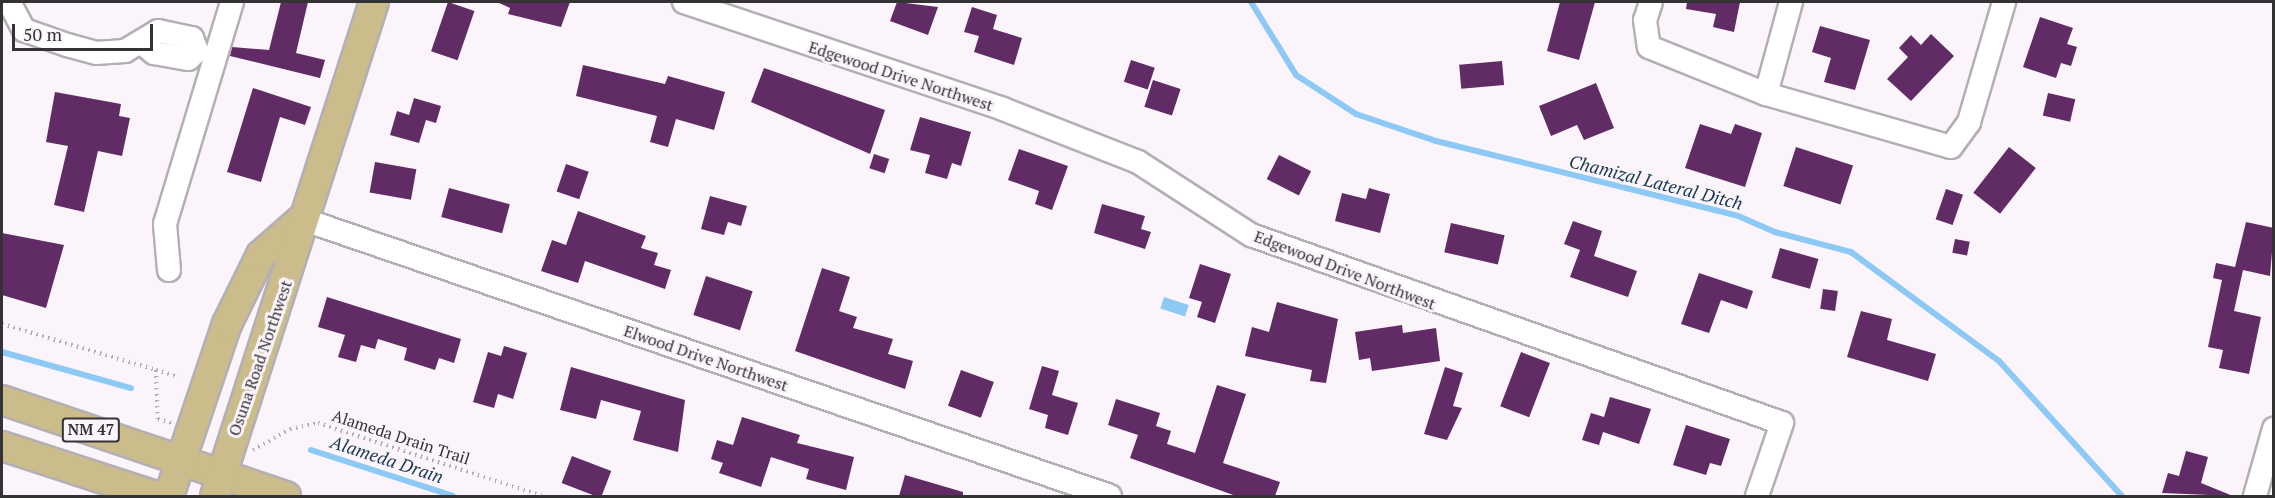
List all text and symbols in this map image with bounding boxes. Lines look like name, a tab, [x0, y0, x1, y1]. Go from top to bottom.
scale bar	[15, 12, 156, 50]
text: 50 m	[23, 22, 62, 46]
street label: Edgewood Drive Northwest	[806, 37, 996, 115]
water label: Chamizal Lateral Ditch	[1567, 150, 1745, 214]
street label: Edgewood Drive Northwest	[1251, 226, 1439, 314]
street label: Osuna Road Northwest	[224, 278, 296, 438]
street label: Elwood Drive Northwest	[621, 321, 791, 395]
street label: Alameda Drain Trail	[330, 406, 472, 468]
road number: NM 47	[61, 418, 121, 442]
water label: Alameda Drain	[328, 431, 446, 487]

